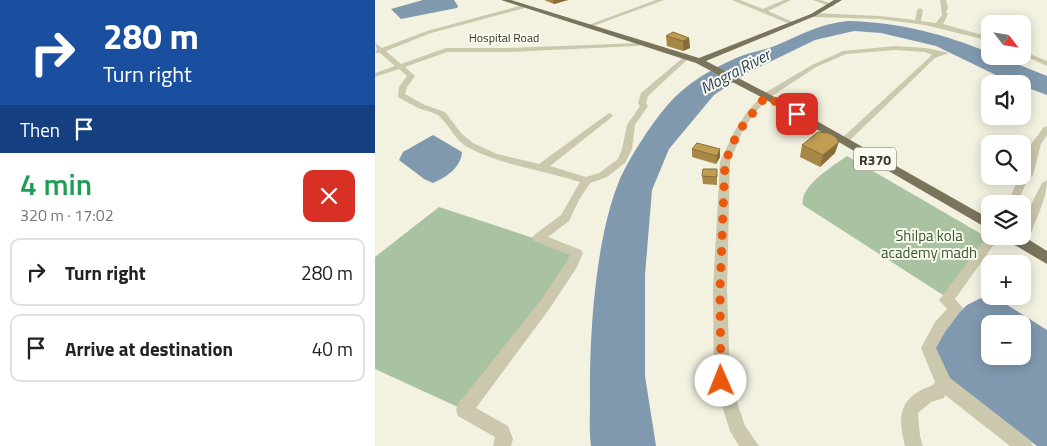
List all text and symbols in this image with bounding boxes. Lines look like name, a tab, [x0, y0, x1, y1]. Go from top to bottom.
text: 280 m	[103, 9, 199, 63]
north arrow	[981, 15, 1031, 65]
map controls	[981, 15, 1031, 365]
icon: right	[20, 20, 85, 85]
street label: Hospital Road	[469, 28, 539, 47]
water label: Mogra River	[696, 42, 776, 99]
text: Turn right	[103, 57, 192, 91]
button: sound	[981, 75, 1031, 125]
pin	[776, 93, 818, 135]
icon: arrive	[783, 100, 811, 128]
text: Then	[20, 115, 60, 144]
icon: arrive	[70, 115, 98, 143]
button: search	[981, 135, 1031, 185]
road number: R370	[854, 148, 896, 170]
text: 4 min	[20, 161, 92, 207]
button: close	[303, 170, 355, 222]
button: layers	[981, 195, 1031, 245]
text: 320 m · 17:02	[20, 203, 114, 227]
park label: Shilpa kola academy madh	[881, 224, 977, 264]
button: +	[981, 255, 1031, 305]
icon: right	[22, 258, 50, 286]
text: Turn right	[65, 258, 146, 287]
text: 280 m	[301, 258, 353, 287]
button: −	[981, 315, 1031, 365]
icon: arrive	[22, 334, 50, 362]
text: Arrive at destination	[65, 334, 233, 363]
text: 40 m	[312, 334, 353, 363]
position arrow	[694, 354, 746, 406]

